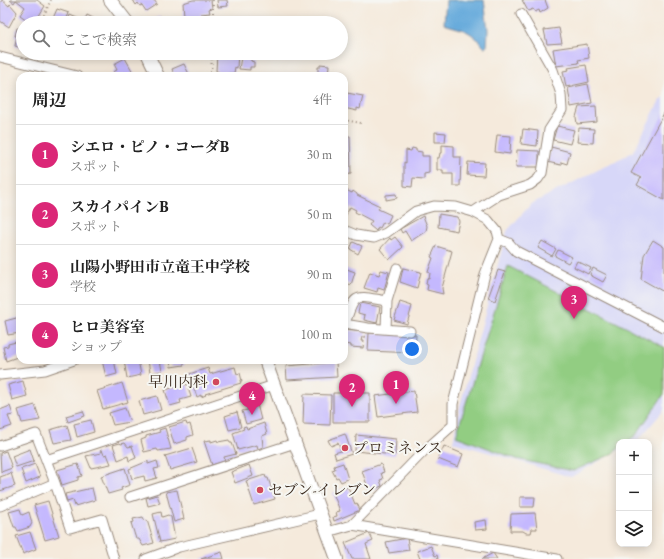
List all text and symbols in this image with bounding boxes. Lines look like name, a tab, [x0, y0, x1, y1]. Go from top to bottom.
search box	[16, 16, 348, 60]
icon: search	[30, 27, 52, 49]
text: ここで検索	[62, 30, 137, 49]
text: 周辺	[32, 89, 66, 111]
text: 4件	[313, 91, 332, 108]
text: シエロ・ピノ・コーダB	[70, 137, 229, 156]
text: 1	[42, 146, 48, 163]
text: 30 m	[307, 146, 332, 163]
text: スポット	[70, 158, 122, 175]
text: スカイパインB	[70, 197, 169, 216]
text: 2	[42, 206, 48, 223]
text: 50 m	[307, 206, 332, 223]
text: スポット	[70, 218, 122, 235]
text: 山陽小野田市立竜王中学校	[70, 257, 250, 276]
text: 3	[42, 266, 48, 283]
text: 90 m	[307, 266, 332, 283]
text: 学校	[70, 278, 96, 295]
pin: 3	[561, 286, 587, 319]
text: ヒロ美容室	[70, 317, 145, 336]
text: 4	[42, 326, 48, 343]
text: 100 m	[301, 326, 332, 343]
text: ショップ	[70, 338, 122, 355]
your location	[402, 339, 422, 359]
pin: 1	[383, 371, 409, 404]
place label: 早川内科	[148, 372, 208, 391]
pin: 2	[339, 374, 365, 407]
marker: 早川内科	[211, 377, 221, 387]
pin: 4	[239, 382, 265, 415]
place label: プロミネンス	[353, 438, 443, 457]
map controls	[616, 439, 652, 547]
button: +	[616, 439, 652, 475]
marker: プロミネンス	[340, 443, 350, 453]
button: −	[616, 475, 652, 511]
place label: セブン-イレブン	[268, 480, 376, 499]
marker: セブン-イレブン	[255, 485, 265, 495]
button: layers	[616, 511, 652, 547]

